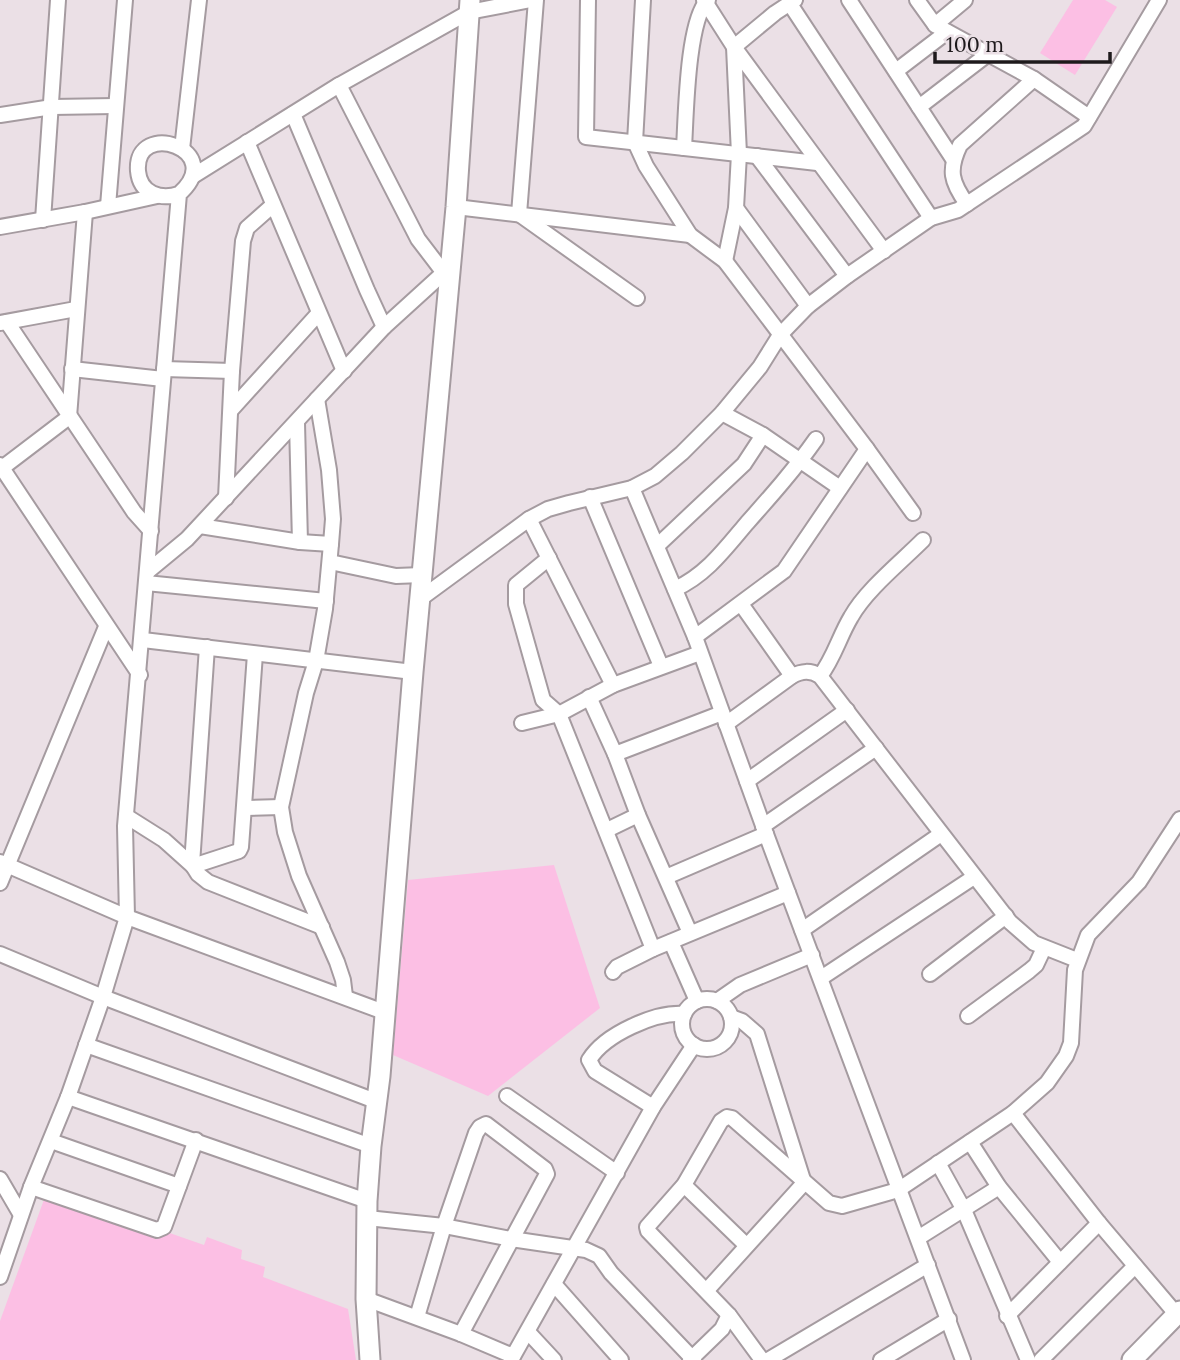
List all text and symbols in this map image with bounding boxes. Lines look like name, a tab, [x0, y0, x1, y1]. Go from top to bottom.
scale bar	[935, 21, 1110, 65]
text: 100 m	[946, 31, 1004, 58]

